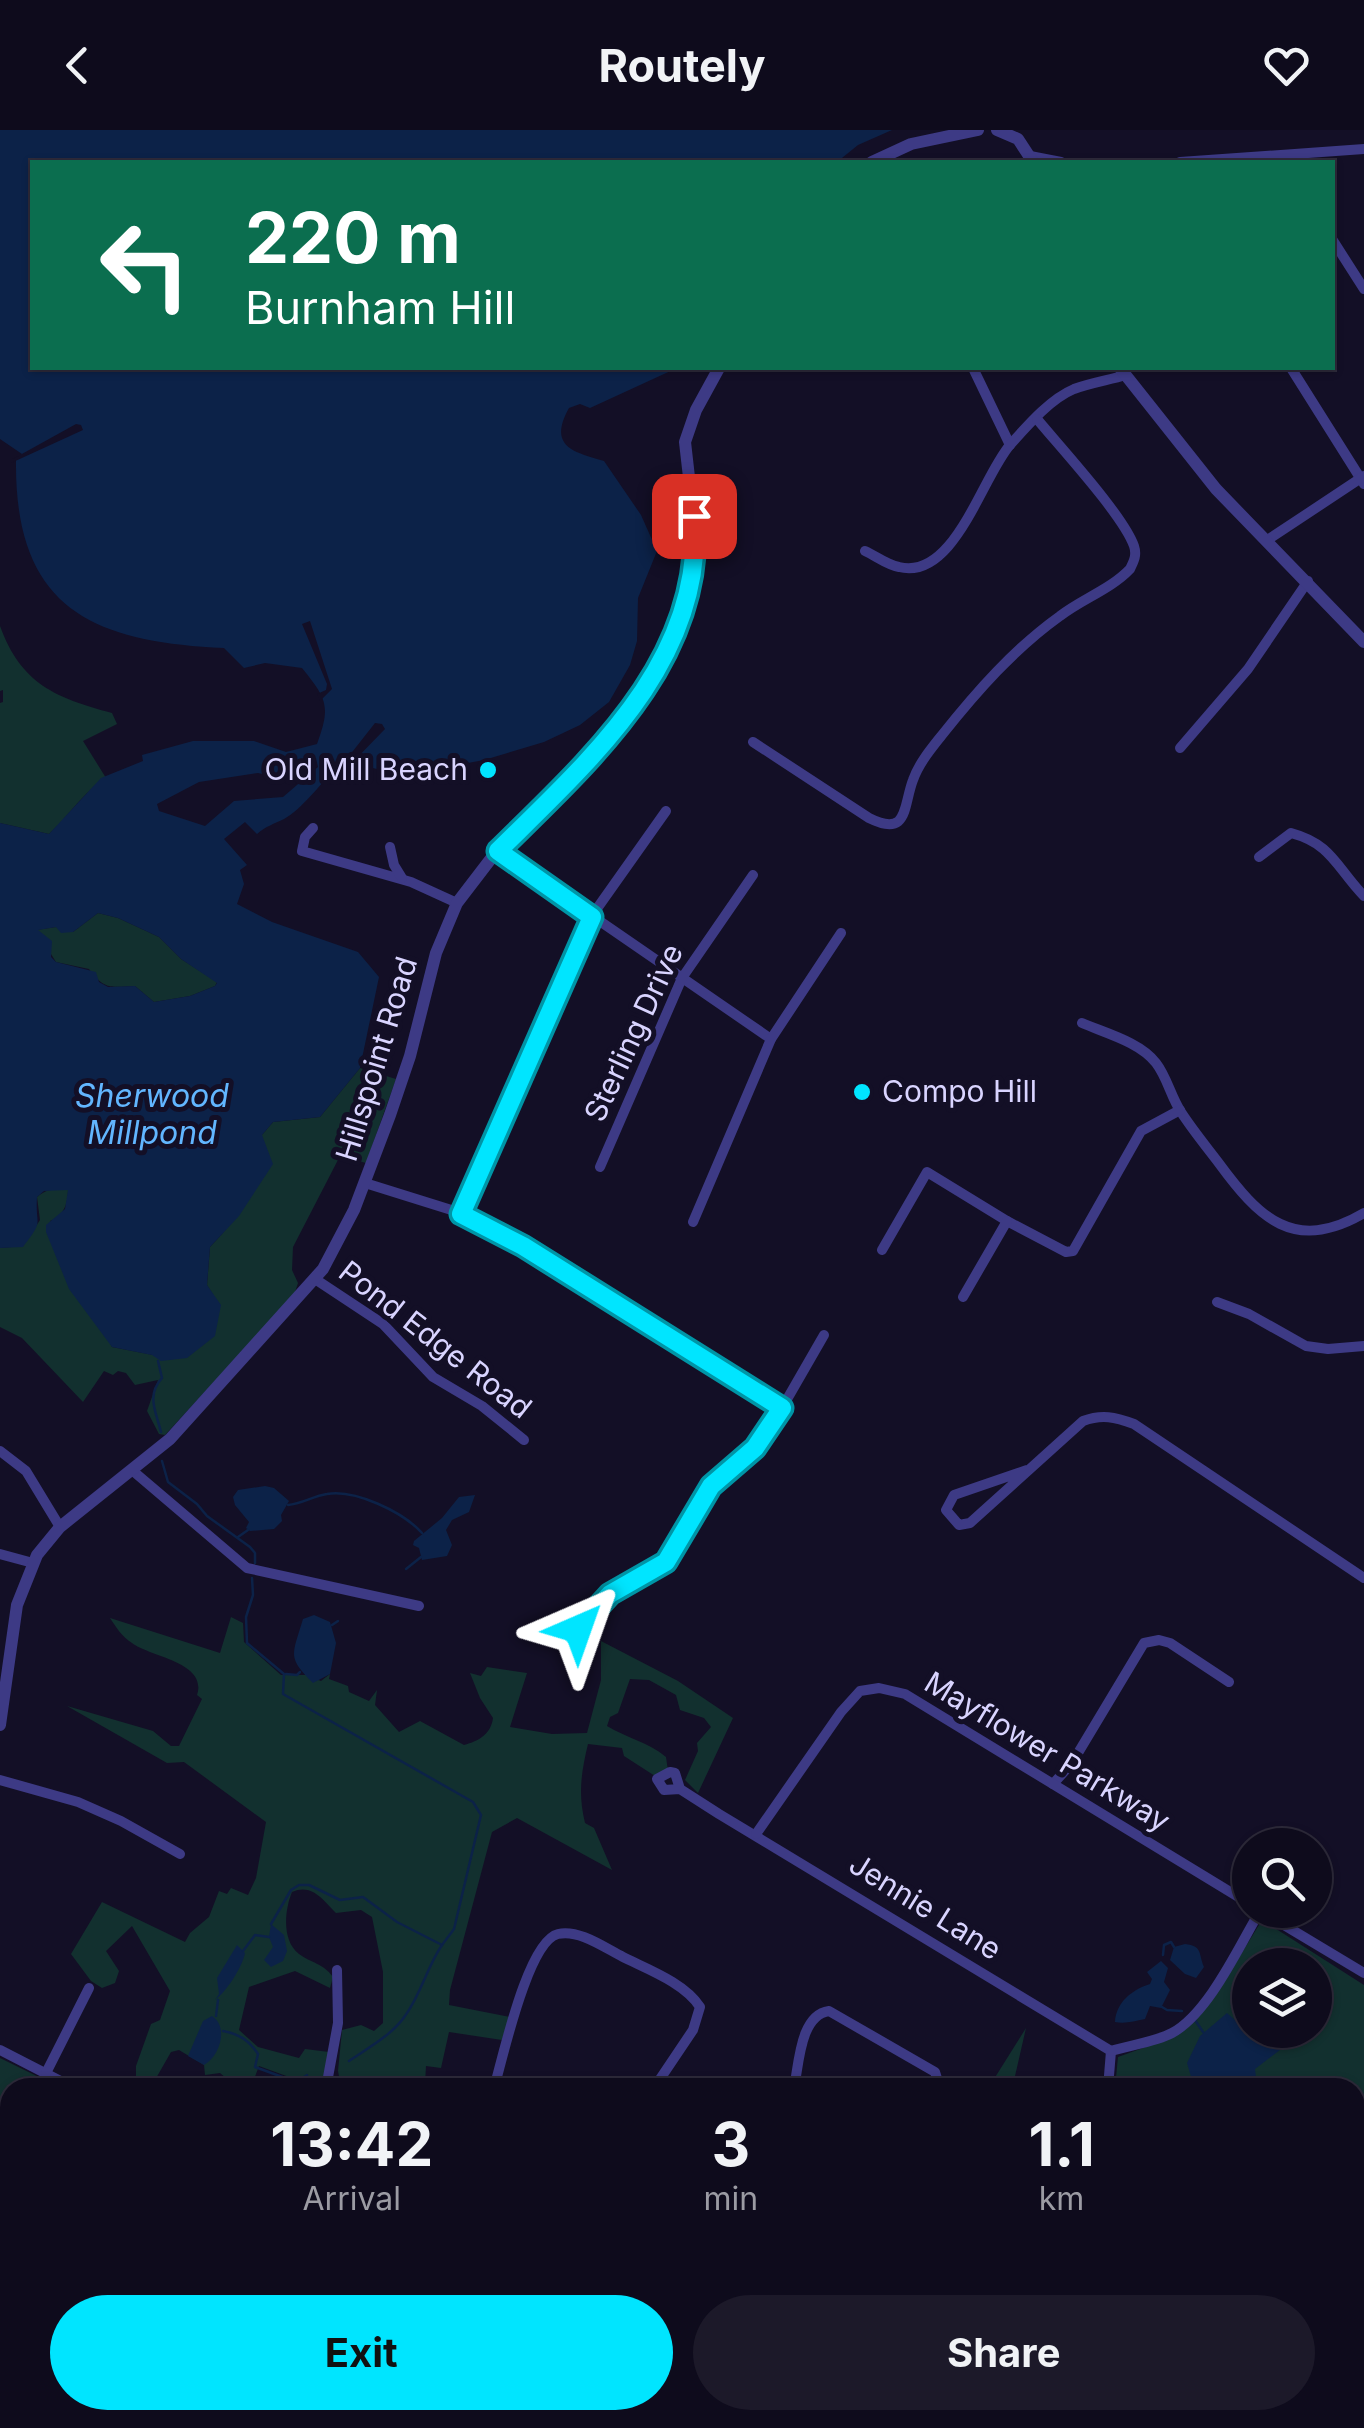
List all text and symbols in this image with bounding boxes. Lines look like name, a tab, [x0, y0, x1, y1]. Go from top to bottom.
icon: back	[50, 38, 105, 93]
text: Routely	[598, 38, 766, 93]
icon: heart	[1259, 38, 1314, 93]
text: 220 m	[245, 195, 461, 280]
icon: left	[80, 200, 210, 330]
text: Burnham Hill	[245, 280, 515, 335]
pin	[652, 474, 737, 559]
icon: arrive	[667, 489, 722, 544]
place label: Old Mill Beach	[265, 751, 468, 787]
marker: Old Mill Beach	[477, 759, 499, 781]
street label: Sterling Drive	[576, 938, 690, 1127]
street label: Hillspoint Road	[328, 952, 424, 1165]
place label: Compo Hill	[882, 1073, 1037, 1109]
water label: Sherwood Millpond	[75, 1076, 229, 1152]
marker: Compo Hill	[851, 1081, 873, 1103]
street label: Pond Edge Road	[332, 1253, 539, 1426]
position arrow	[526, 1577, 630, 1681]
street label: Mayflower Parkway	[918, 1664, 1177, 1839]
map controls	[1232, 1828, 1332, 2048]
button: search	[1232, 1828, 1332, 1928]
street label: Jennie Lane	[843, 1845, 1008, 1967]
button: layers	[1232, 1948, 1332, 2048]
text: 13:42	[270, 2108, 433, 2180]
text: 3	[711, 2108, 750, 2180]
text: 1.1	[1028, 2108, 1095, 2180]
text: Arrival	[303, 2179, 401, 2218]
text: min	[703, 2179, 758, 2218]
text: km	[1039, 2179, 1084, 2218]
button: Exit	[50, 2295, 673, 2410]
button: Share	[693, 2295, 1315, 2410]

